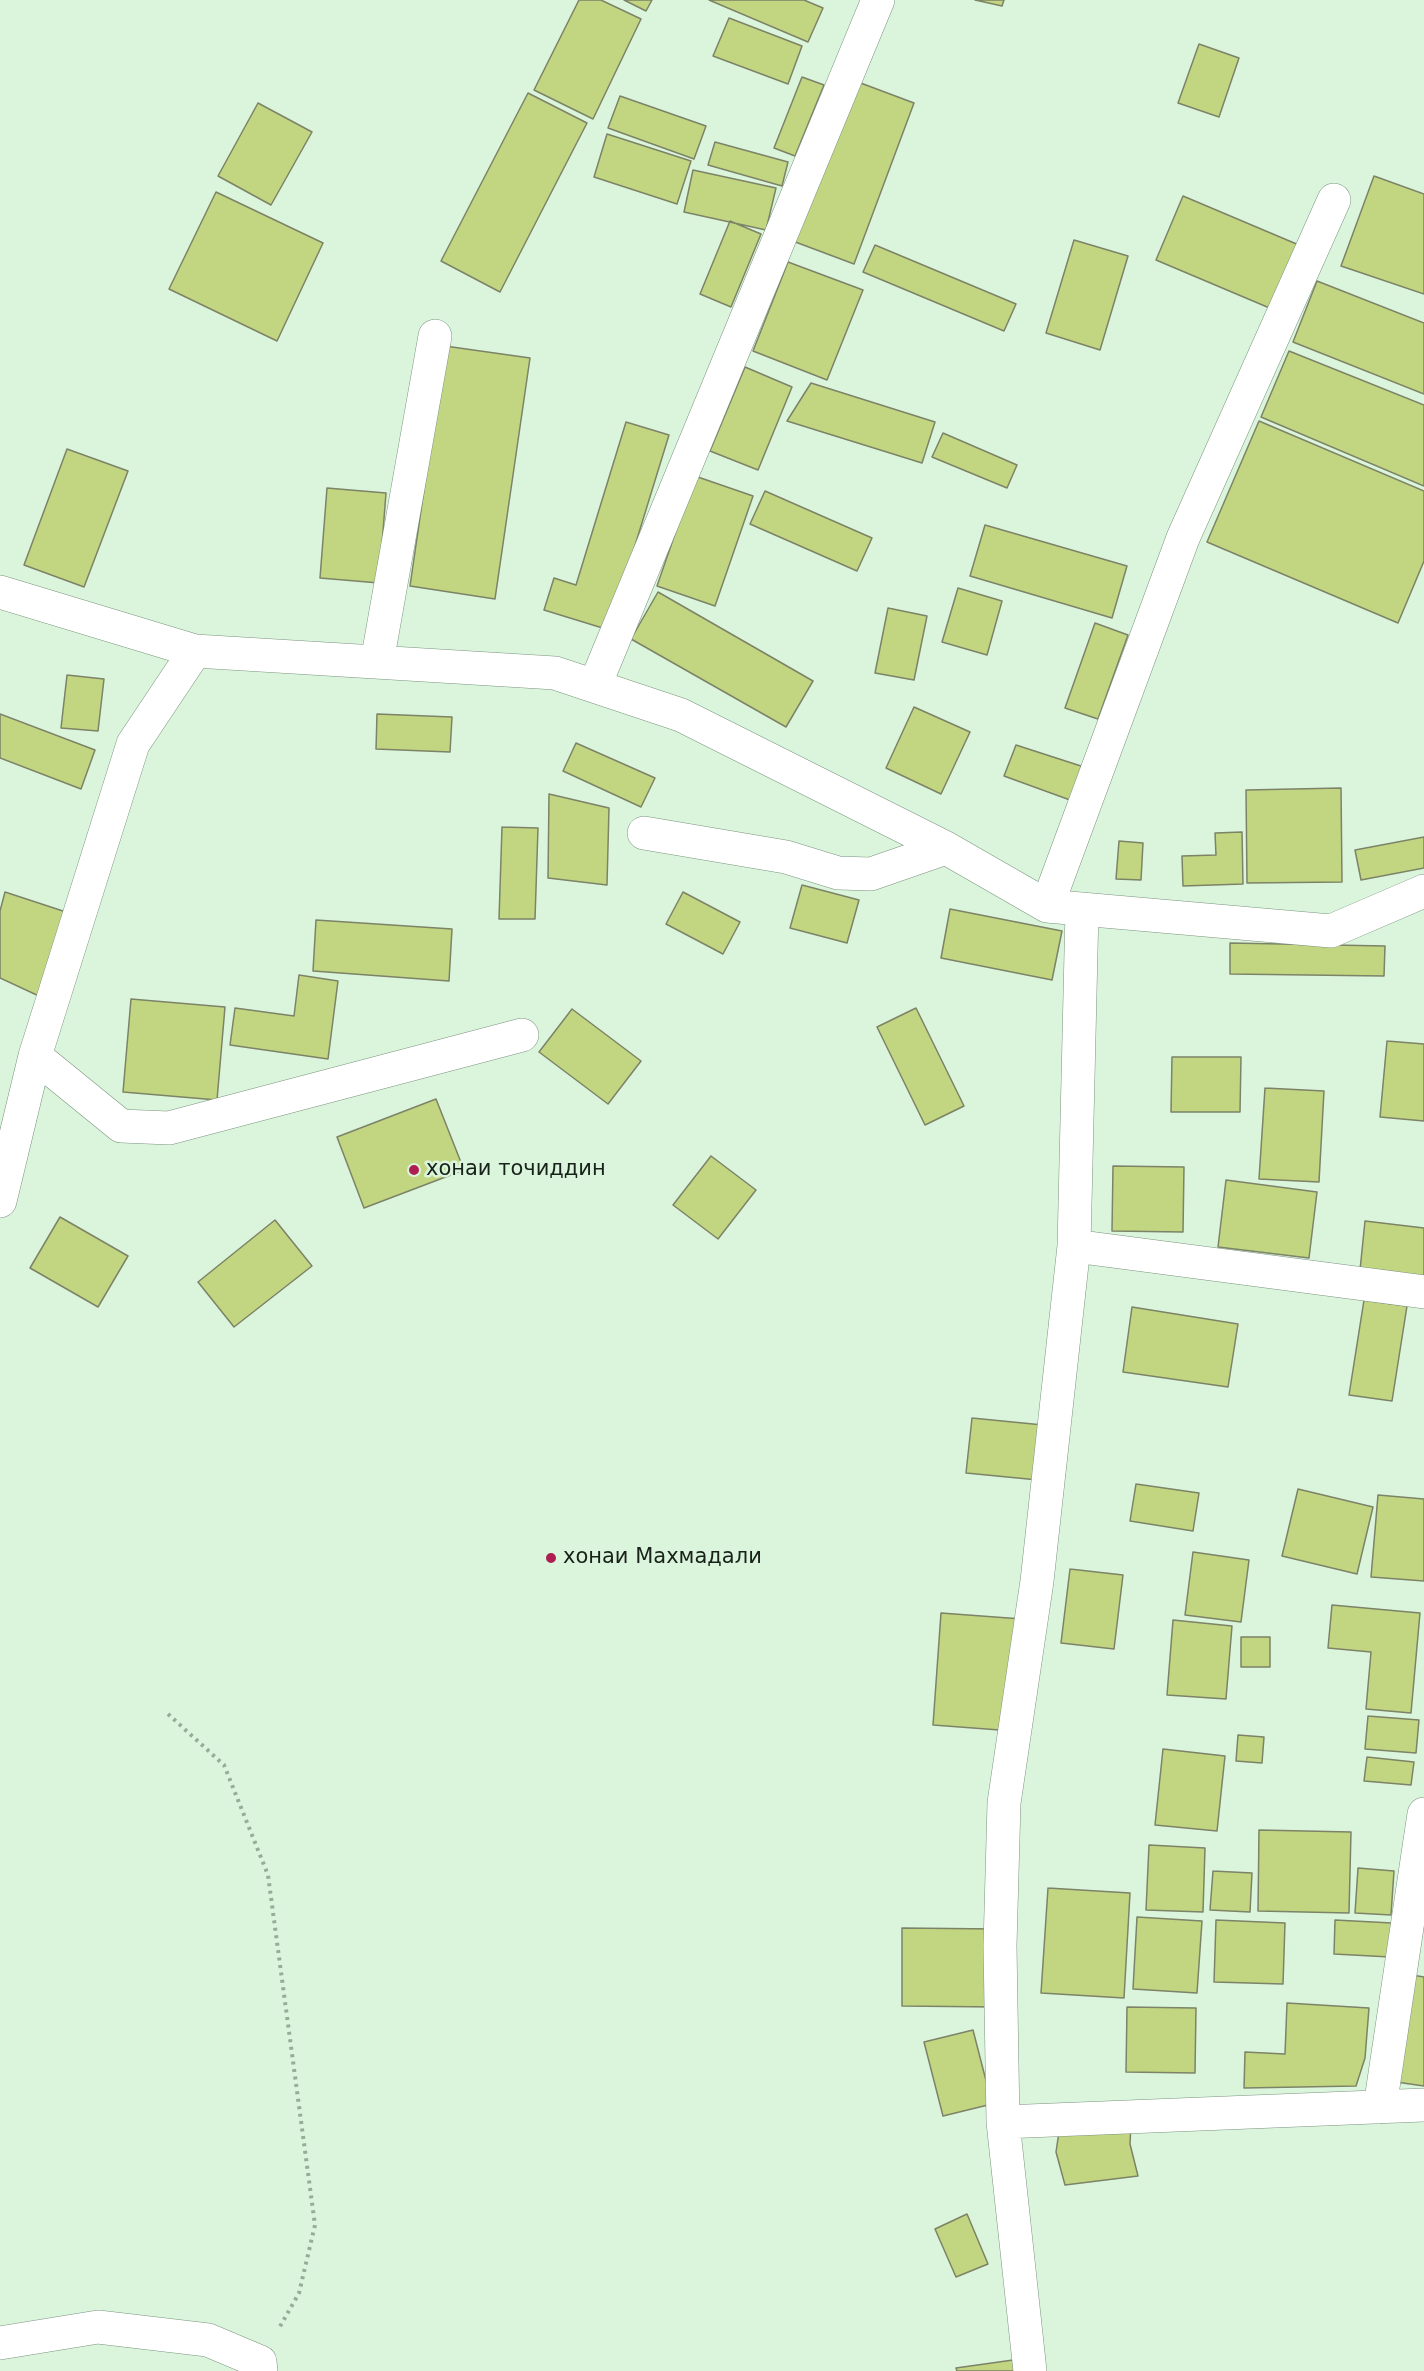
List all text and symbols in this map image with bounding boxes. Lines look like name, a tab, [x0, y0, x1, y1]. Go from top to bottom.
place label: хонаи точиддин	[426, 1157, 606, 1183]
marker: хонаи точиддин	[407, 1163, 421, 1177]
place label: хонаи Махмадали	[563, 1545, 762, 1571]
marker: хонаи Махмадали	[544, 1551, 558, 1565]

